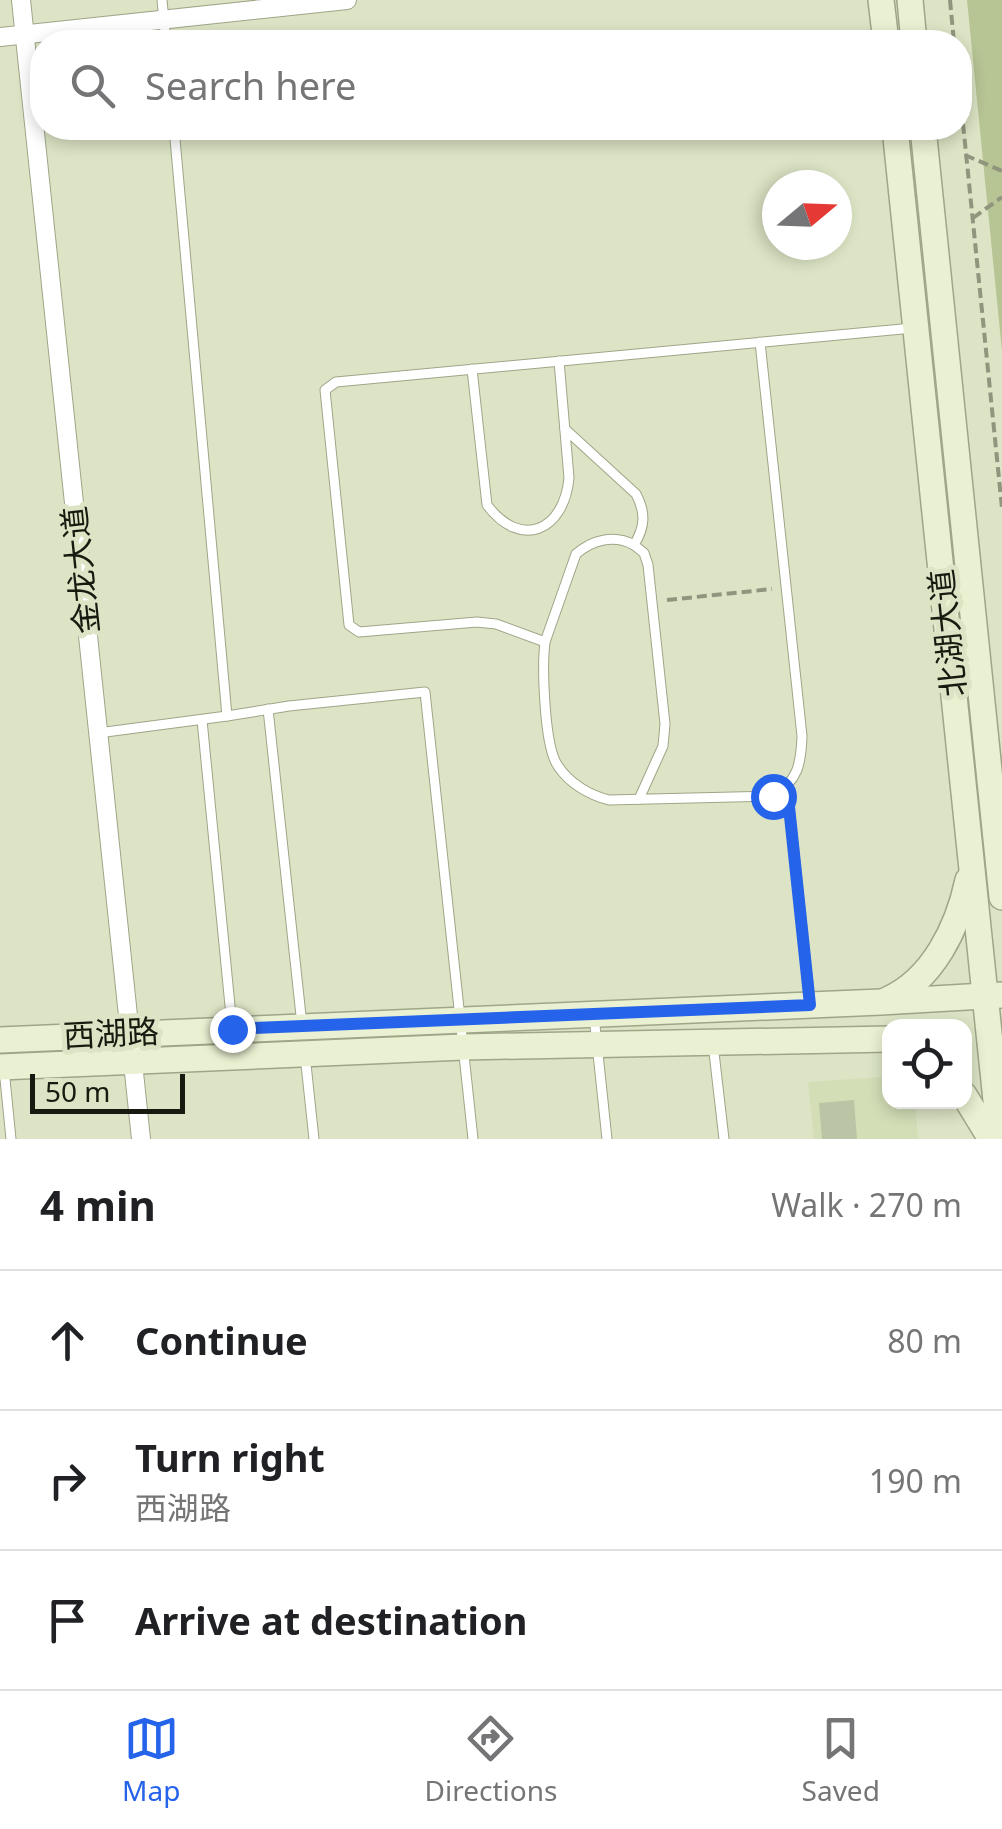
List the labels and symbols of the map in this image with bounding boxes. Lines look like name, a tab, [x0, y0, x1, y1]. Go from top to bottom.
north arrow	[762, 170, 852, 260]
street label: 金龙大道	[51, 504, 108, 636]
street label: 北湖大道	[918, 567, 975, 699]
route start	[751, 774, 797, 820]
route end	[210, 1007, 256, 1053]
street label: 西湖路	[62, 1009, 160, 1056]
scale bar	[30, 1069, 185, 1114]

